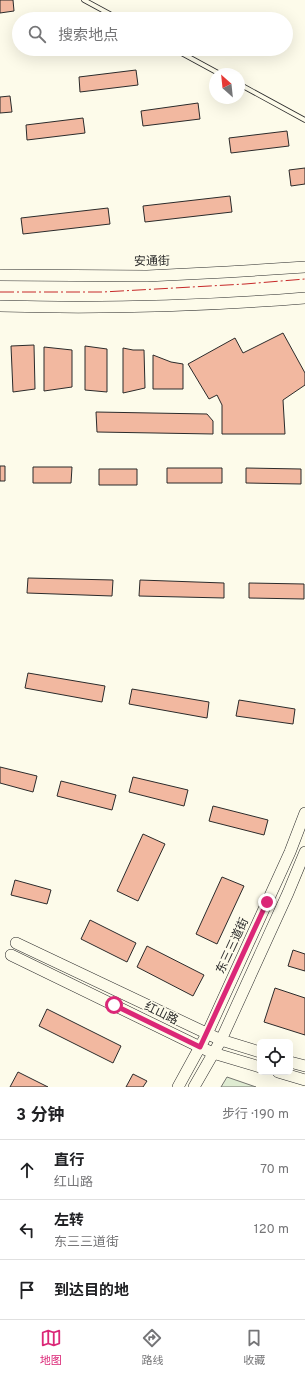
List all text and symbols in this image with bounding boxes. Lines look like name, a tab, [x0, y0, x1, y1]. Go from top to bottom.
search box	[12, 12, 293, 56]
icon: search	[26, 23, 48, 45]
text: 搜索地点	[58, 27, 118, 46]
north arrow	[209, 68, 245, 104]
street label: 安通街	[134, 254, 170, 270]
route end	[258, 893, 276, 911]
street label: 东三三道街	[213, 915, 253, 977]
route start	[105, 996, 123, 1014]
street label: 红山路	[141, 999, 181, 1029]
map controls	[257, 1039, 293, 1075]
button: locate	[257, 1039, 293, 1075]
text: 3 分钟	[16, 1105, 64, 1127]
text: 步行 · 190 m	[222, 1107, 289, 1123]
text: 直行	[54, 1152, 84, 1171]
icon: ahead	[16, 1159, 38, 1181]
text: 70 m	[260, 1162, 289, 1178]
text: 红山路	[54, 1175, 93, 1191]
text: 左转	[54, 1212, 84, 1231]
icon: left	[16, 1219, 38, 1241]
text: 120 m	[254, 1222, 289, 1238]
text: 东三三道街	[54, 1235, 119, 1251]
icon: arrive	[16, 1279, 38, 1301]
text: 到达目的地	[54, 1282, 129, 1301]
tab: 地图	[40, 1327, 62, 1368]
tab: 路线	[141, 1327, 163, 1368]
tab: 收藏	[243, 1327, 265, 1368]

